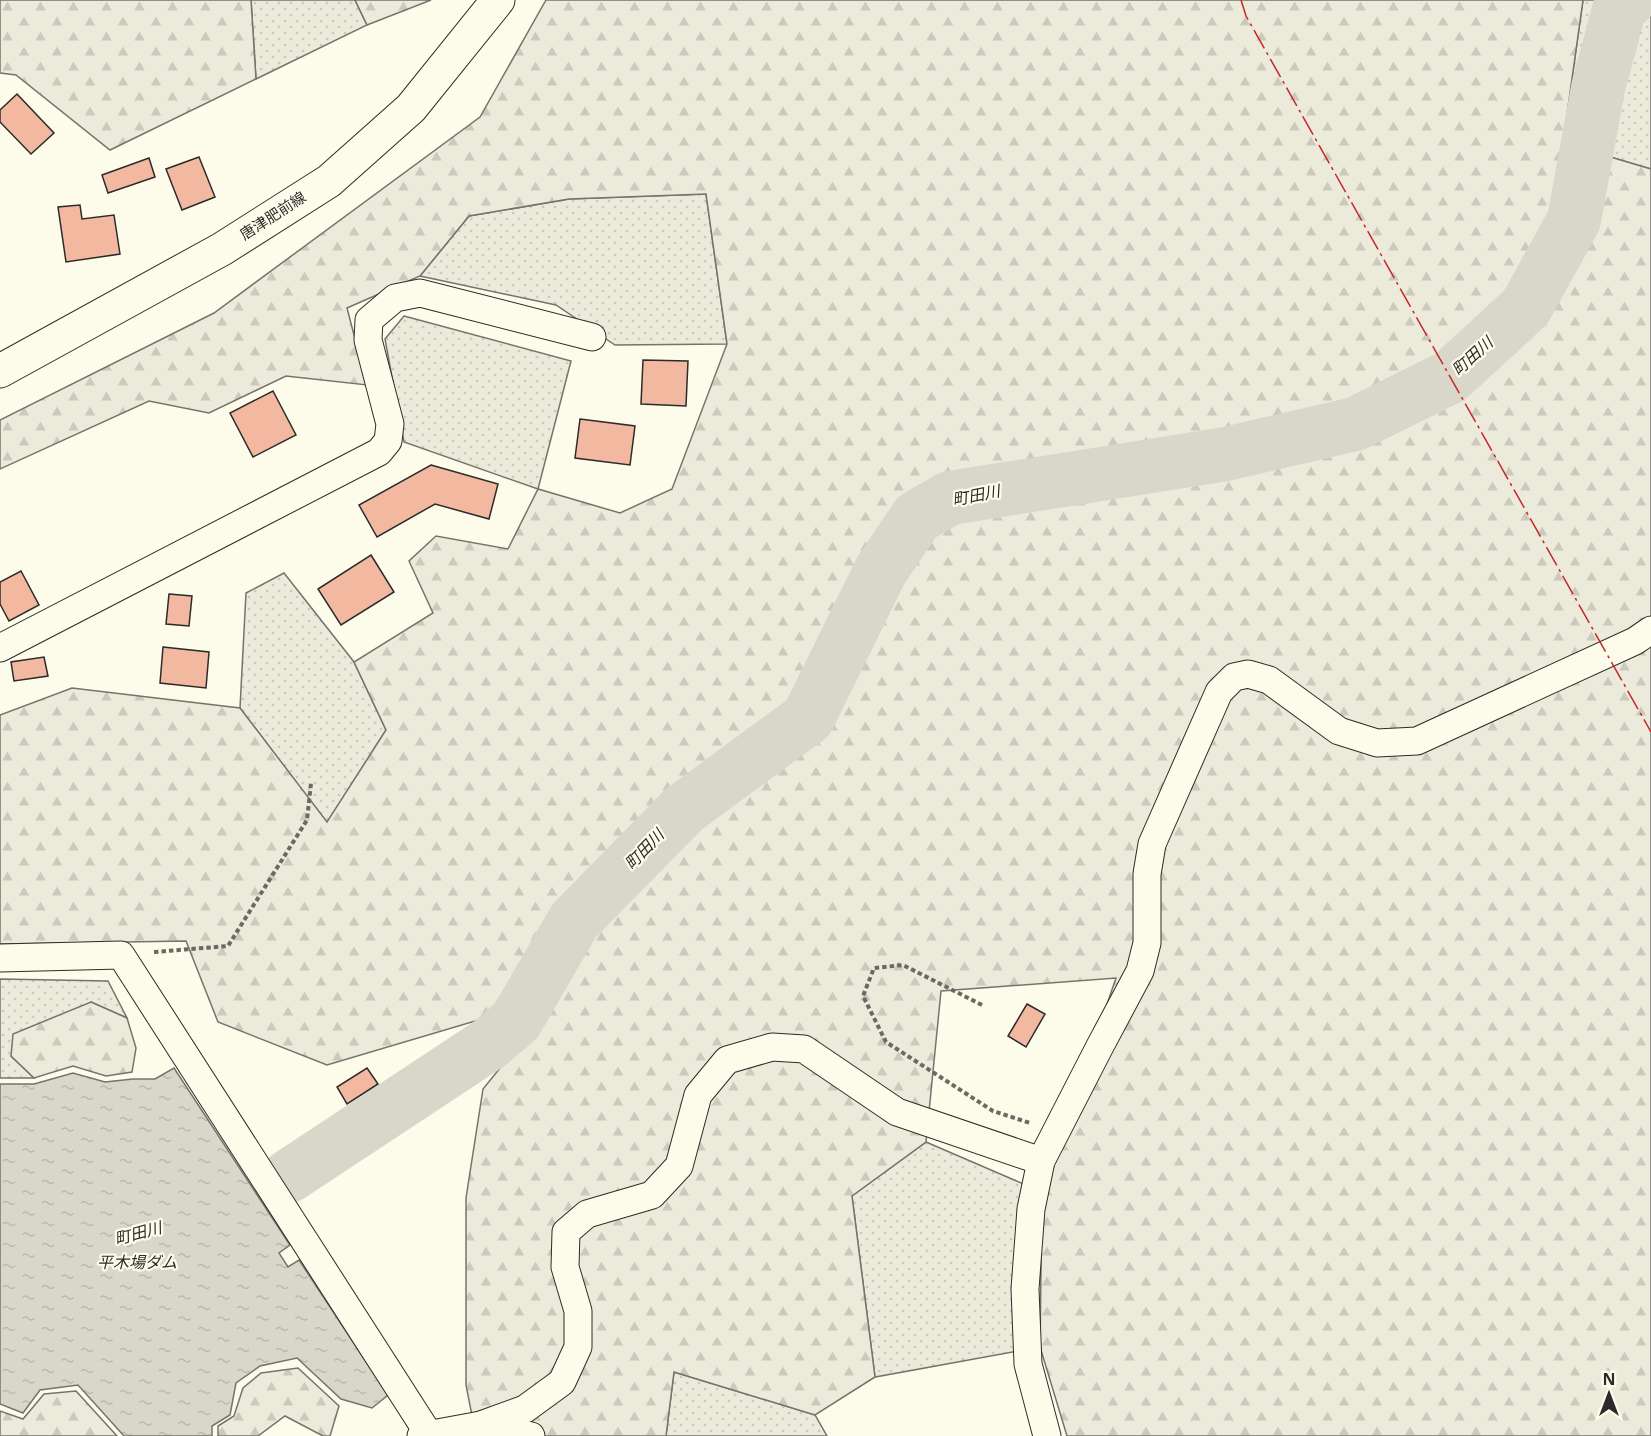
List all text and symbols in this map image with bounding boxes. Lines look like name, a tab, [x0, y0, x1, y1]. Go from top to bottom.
street label: 唐津肥前線	[236, 186, 309, 244]
water label: 町田川	[1447, 330, 1499, 380]
water label: 町田川	[950, 479, 1004, 510]
water label: 町田川	[619, 823, 670, 874]
water label: 町田川	[112, 1216, 166, 1250]
water label: 平木場ダム	[97, 1251, 177, 1273]
north arrow	[1579, 1364, 1639, 1424]
text: N	[1602, 1368, 1616, 1390]

